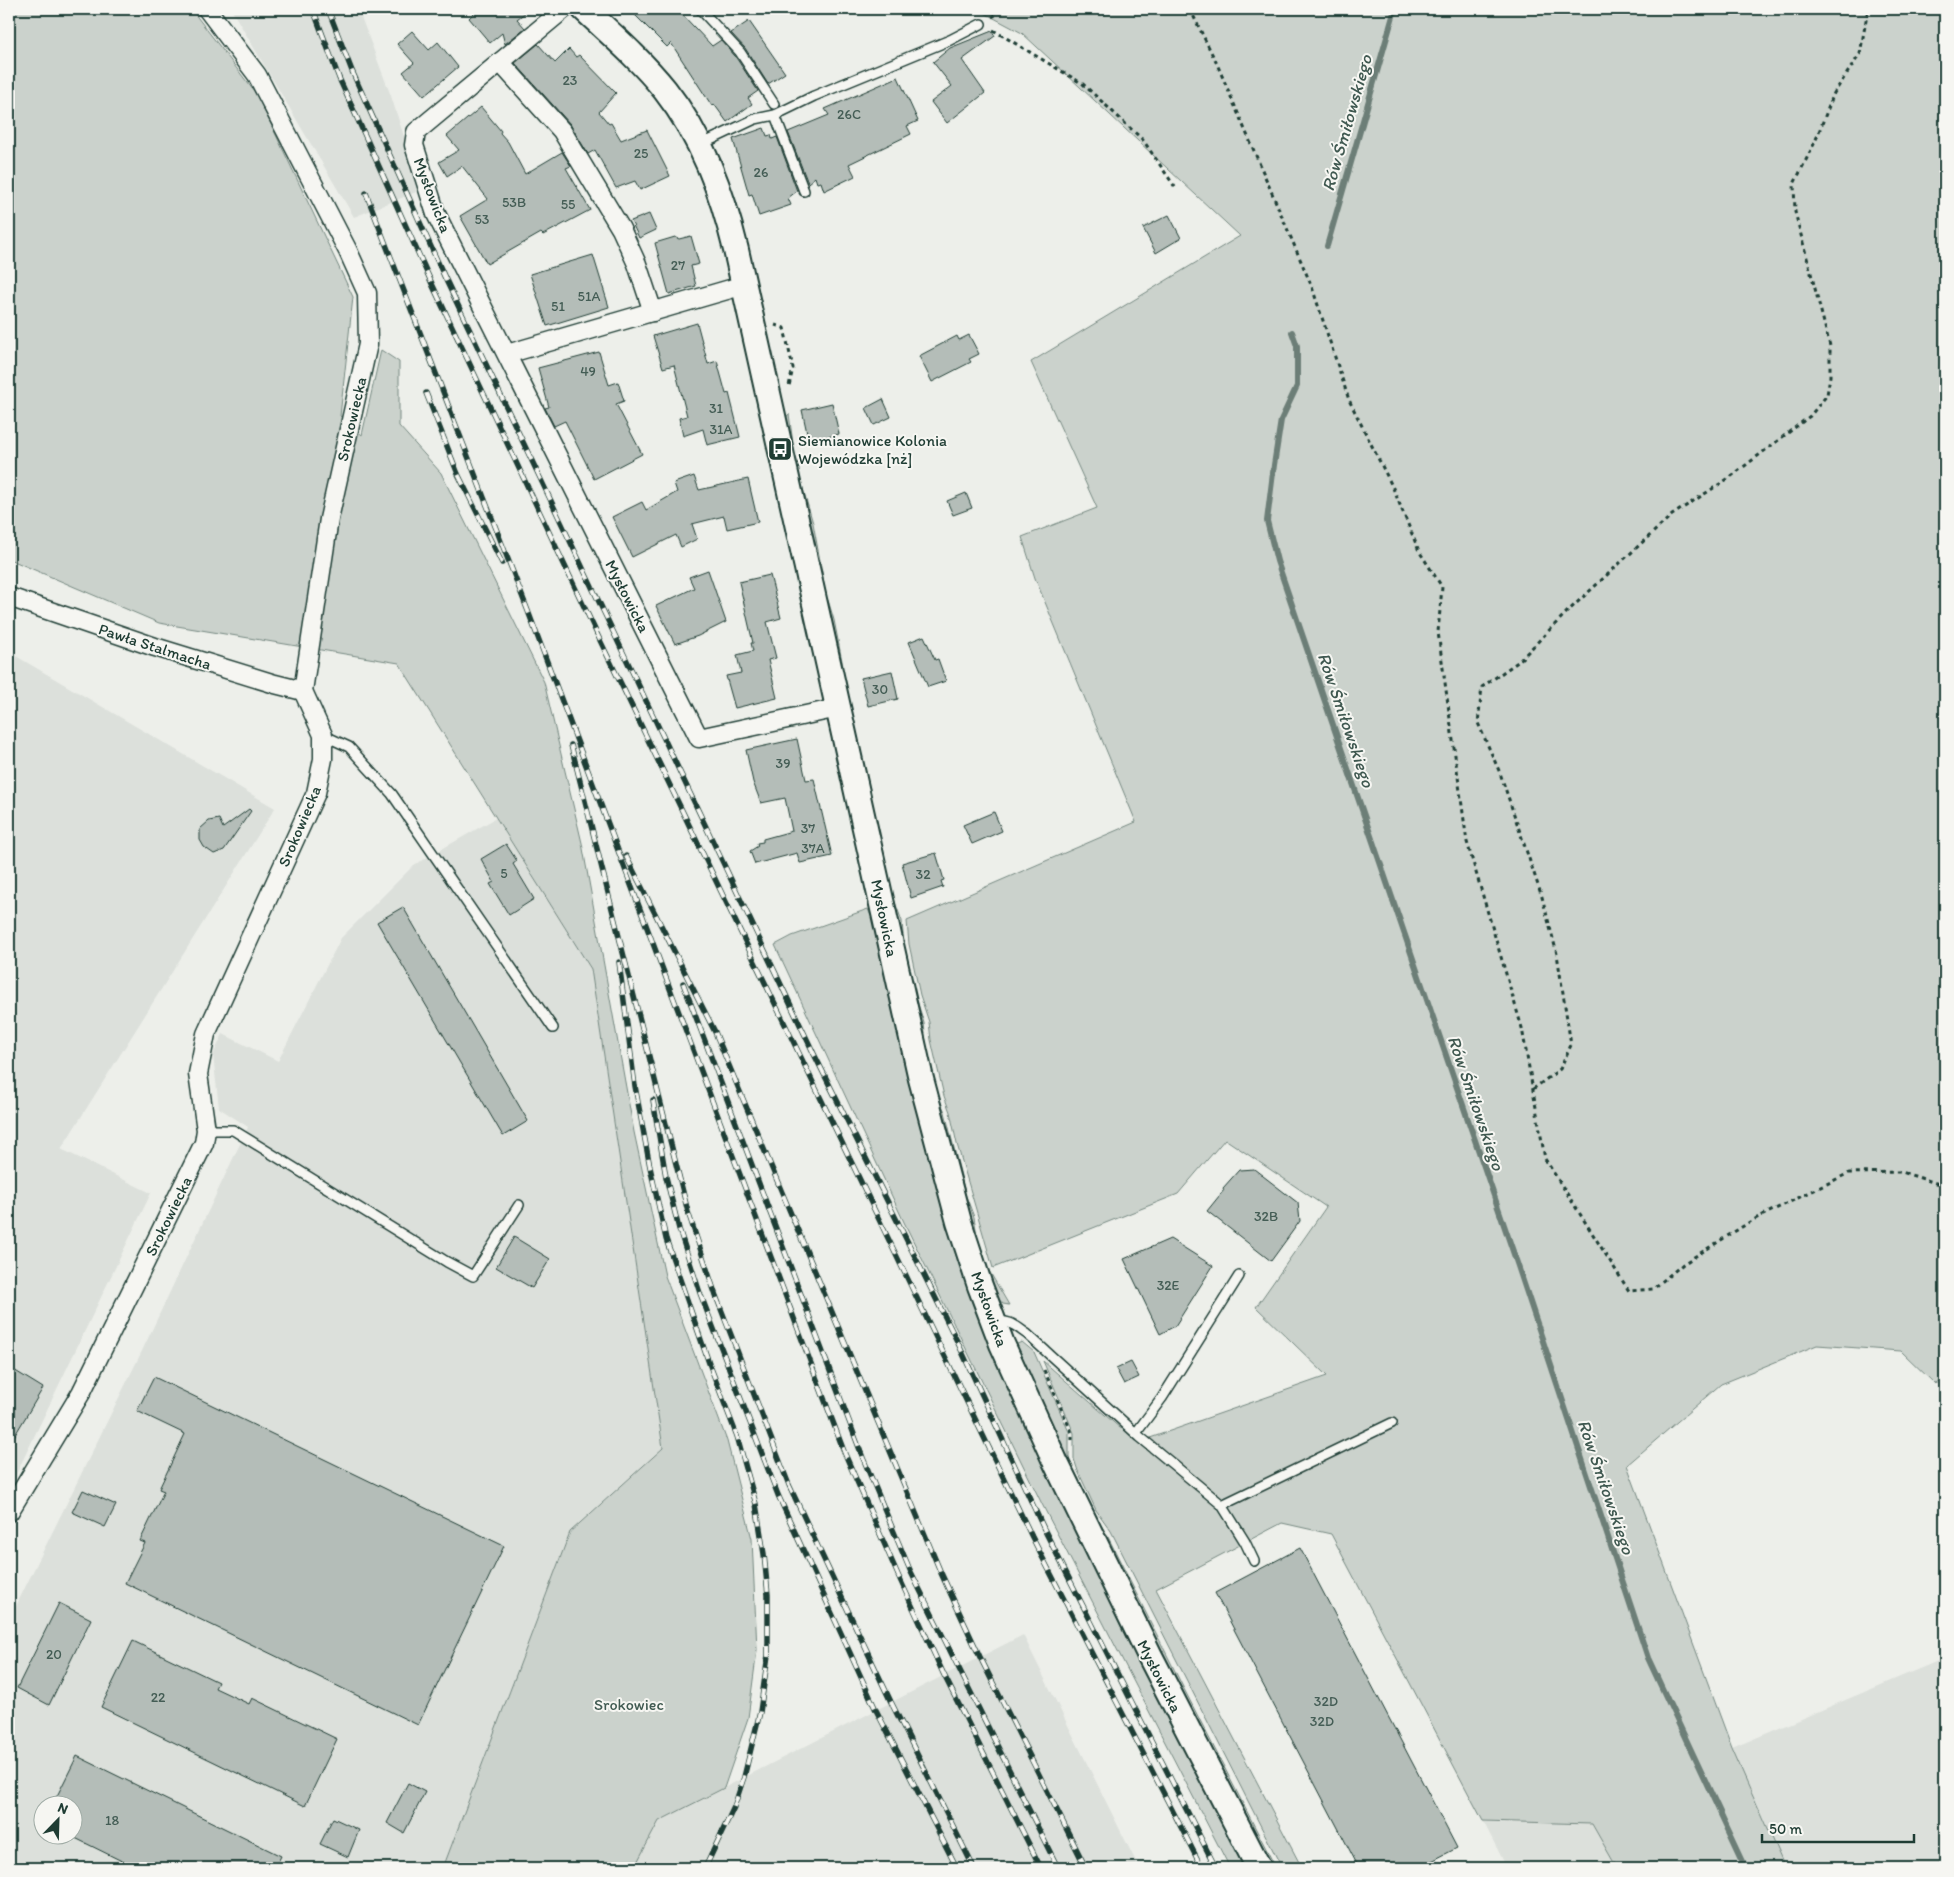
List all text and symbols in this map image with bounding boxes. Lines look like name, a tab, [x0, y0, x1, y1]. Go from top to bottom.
water label: Rów Śmiłowskiego	[1317, 51, 1377, 194]
house number: 23	[563, 72, 578, 89]
house number: 26C	[837, 106, 861, 123]
house number: 25	[634, 145, 648, 162]
street label: Mysłowicka	[410, 155, 456, 236]
house number: 26	[754, 164, 768, 181]
house number: 53B	[502, 194, 526, 211]
house number: 55	[561, 196, 575, 213]
house number: 53	[475, 211, 490, 228]
house number: 27	[671, 257, 685, 274]
house number: 51A	[578, 288, 600, 305]
house number: 51	[551, 298, 565, 315]
house number: 49	[580, 363, 596, 380]
street label: Srokowiecka	[333, 375, 370, 463]
house number: 31	[709, 400, 724, 417]
house number: 31A	[709, 421, 733, 438]
place label: Siemianowice Kolonia Wojewódzka [nż]	[798, 431, 947, 468]
bus stop icon: Siemianowice Kolonia Wojewódzka [nż]	[767, 436, 793, 462]
street label: Mysłowicka	[601, 557, 654, 636]
street label: Pawła Stalmacha	[96, 619, 214, 674]
water label: Rów Śmiłowskiego	[1313, 650, 1380, 791]
house number: 30	[872, 681, 888, 698]
house number: 39	[776, 755, 790, 772]
street label: Srokowiecka	[274, 783, 325, 869]
house number: 37	[801, 820, 815, 837]
house number: 37A	[801, 840, 825, 857]
house number: 5	[500, 865, 508, 882]
house number: 32	[916, 866, 931, 883]
street label: Mysłowicka	[867, 878, 902, 959]
water label: Rów Śmiłowskiego	[1443, 1033, 1510, 1174]
street label: Srokowiecka	[141, 1173, 196, 1259]
house number: 32B	[1254, 1208, 1278, 1225]
street label: Mysłowicka	[967, 1269, 1012, 1350]
house number: 32E	[1157, 1277, 1180, 1294]
water label: Rów Śmiłowskiego	[1573, 1417, 1640, 1558]
street label: Mysłowicka	[1133, 1637, 1186, 1716]
house number: 20	[46, 1646, 62, 1663]
house number: 22	[151, 1689, 166, 1706]
house number: 32D	[1314, 1693, 1338, 1710]
park label: Srokowiec	[594, 1695, 664, 1714]
house number: 32D	[1310, 1713, 1334, 1730]
north arrow	[32, 1794, 82, 1844]
text: N	[55, 1799, 71, 1818]
house number: 18	[105, 1812, 119, 1829]
scale bar	[1762, 1812, 1914, 1844]
text: 50 m	[1769, 1820, 1802, 1838]

